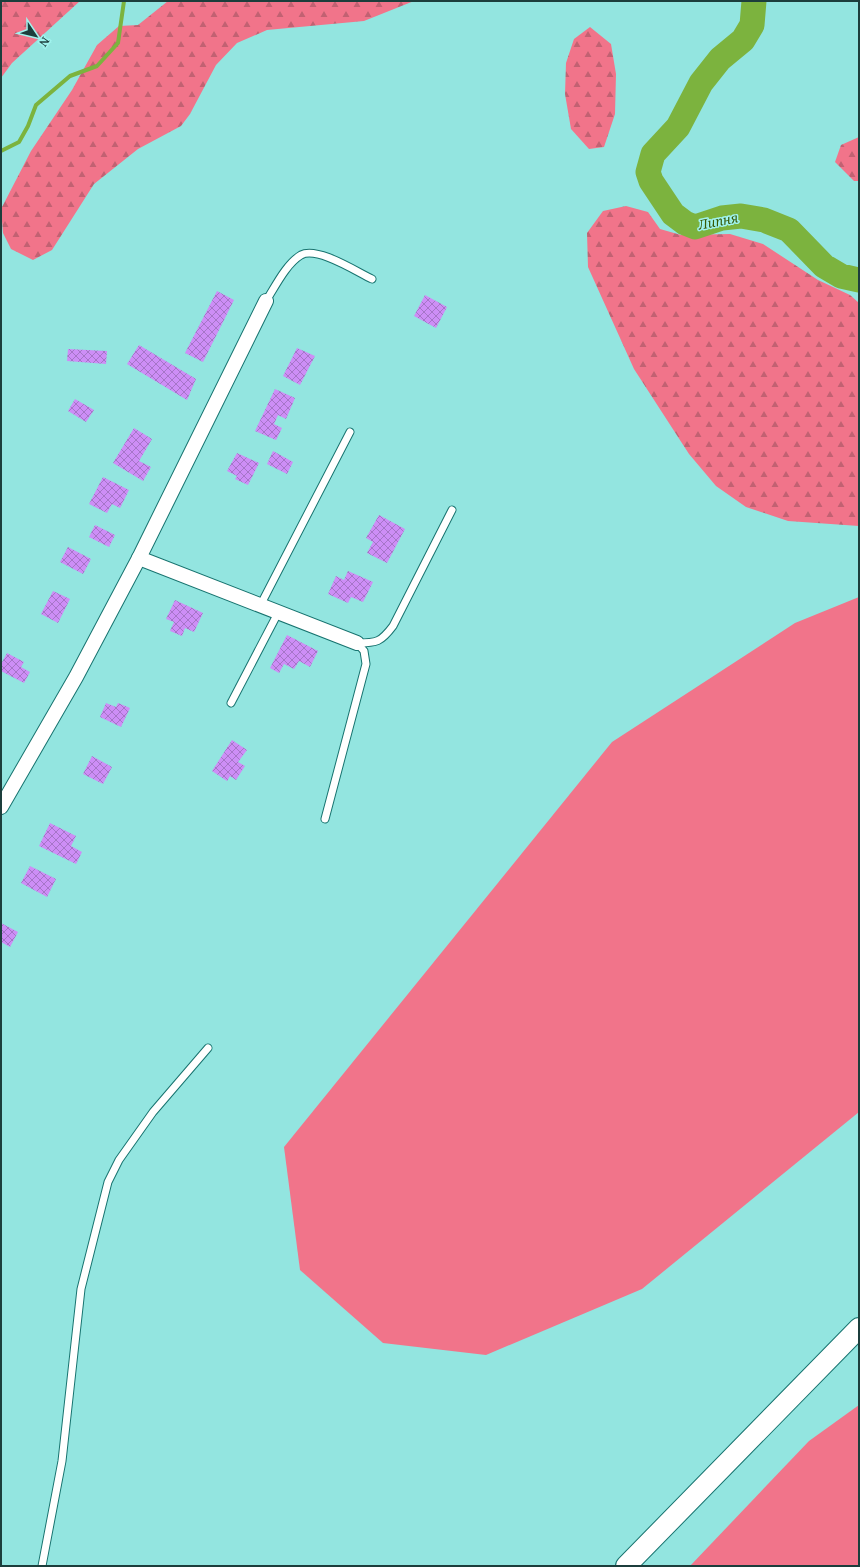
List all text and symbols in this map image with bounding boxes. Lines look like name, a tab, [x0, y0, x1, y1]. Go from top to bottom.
north arrow	[16, 16, 56, 56]
text: N	[36, 34, 53, 50]
water label: Липня	[696, 208, 740, 234]

